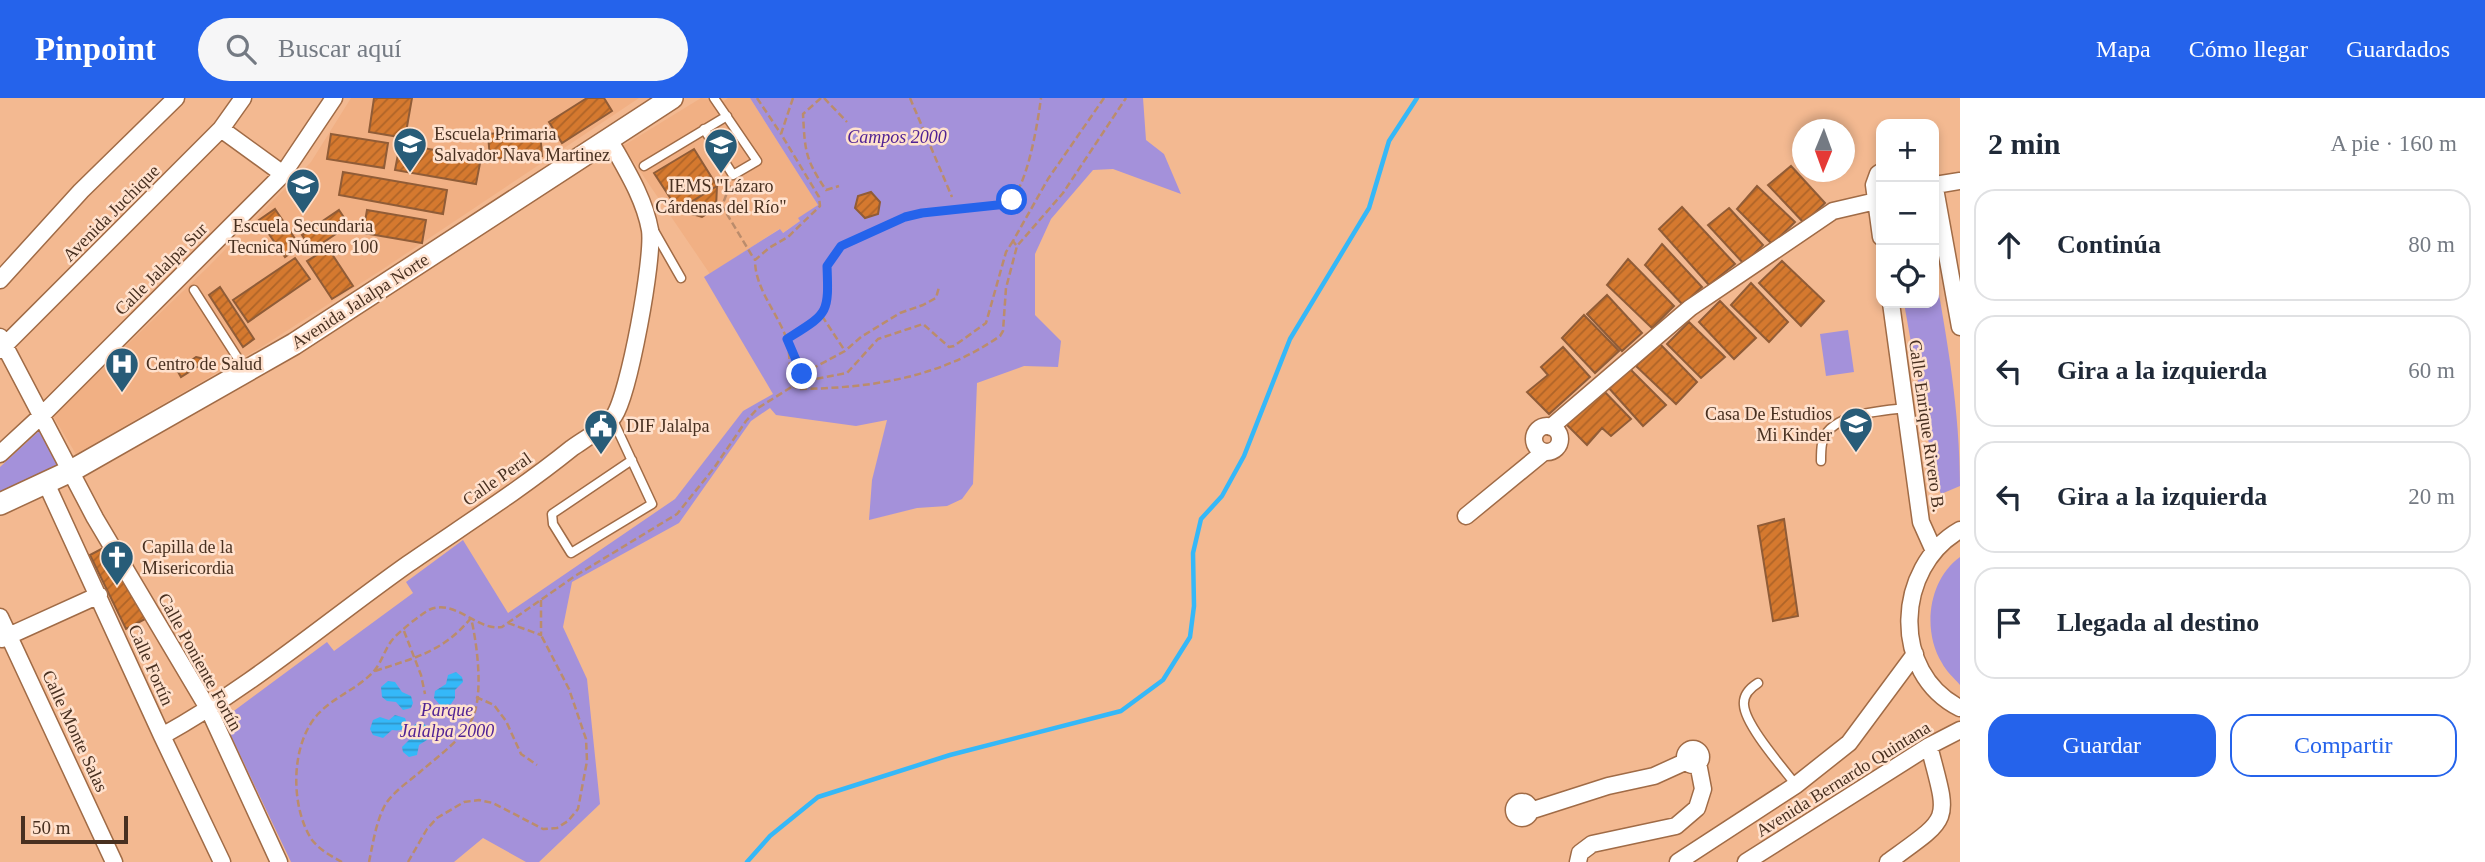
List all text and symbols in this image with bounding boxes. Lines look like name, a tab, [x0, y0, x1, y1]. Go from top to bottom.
search box	[198, 18, 688, 81]
icon: search	[222, 30, 260, 68]
text: Pinpoint	[35, 31, 156, 67]
text: Buscar aquí	[278, 34, 402, 63]
text: Mapa	[2096, 36, 2151, 62]
text: Cómo llegar	[2189, 36, 2308, 62]
text: Guardados	[2346, 36, 2450, 62]
north arrow	[1792, 119, 1855, 182]
map controls	[1876, 119, 1939, 308]
button: +	[1876, 119, 1939, 182]
place label: Escuela Primaria Salvador Nava Martinez	[434, 124, 610, 165]
school or university icon: Escuela Primaria Salvador Nava Martinez	[391, 125, 429, 174]
school or university icon: IEMS "Lázaro Cárdenas del Río"	[702, 126, 740, 175]
park label: Campos 2000	[847, 127, 947, 147]
text: 2 min	[1988, 127, 2061, 160]
text: A pie · 160 m	[2331, 131, 2457, 156]
street label: Avenida Juchique	[59, 161, 163, 265]
school or university icon: Escuela Secundaria Tecnica Número 100	[284, 166, 322, 215]
place label: IEMS "Lázaro Cárdenas del Río"	[655, 176, 787, 217]
button: −	[1876, 182, 1939, 245]
route start	[996, 184, 1027, 215]
place label: Escuela Secundaria Tecnica Número 100	[228, 216, 378, 257]
street label: Calle Jalalpa Sur	[111, 219, 211, 319]
icon: ahead	[1990, 226, 2028, 264]
text: Continúa	[2057, 230, 2161, 259]
text: 80 m	[2408, 232, 2455, 257]
button: locate	[1876, 245, 1939, 308]
street label: Avenida Jalalpa Norte	[288, 249, 432, 353]
street label: Calle Enrique Rivero B.	[1905, 338, 1949, 514]
hospital icon: Centro de Salud	[103, 345, 141, 394]
icon: left	[1990, 352, 2028, 390]
place label: Centro de Salud	[146, 354, 262, 374]
text: Gira a la izquierda	[2057, 356, 2267, 385]
route end	[786, 358, 817, 389]
text: 60 m	[2408, 358, 2455, 383]
place label: Casa De Estudios Mi Kinder	[1705, 404, 1832, 445]
school or university icon: Casa De Estudios Mi Kinder	[1837, 405, 1875, 454]
public building icon: DIF Jalalpa	[582, 407, 620, 456]
place label: DIF Jalalpa	[626, 416, 709, 436]
street label: Calle Peral	[459, 448, 535, 510]
icon: left	[1990, 478, 2028, 516]
text: Gira a la izquierda	[2057, 482, 2267, 511]
text: 20 m	[2408, 484, 2455, 509]
place label: Capilla de la Misericordia	[142, 537, 234, 578]
church icon: Capilla de la Misericordia	[98, 538, 136, 587]
street label: Calle Poniente Fortín	[154, 590, 246, 734]
icon: arrive	[1990, 604, 2028, 642]
text: Llegada al destino	[2057, 608, 2259, 637]
street label: Calle Fortín	[124, 621, 178, 709]
street label: Calle Monte Salas	[38, 667, 112, 795]
park label: Parque Jalalpa 2000	[400, 700, 494, 741]
button: Guardar	[1988, 714, 2216, 777]
button: Compartir	[2230, 714, 2457, 777]
street label: Avenida Bernardo Quintana	[1752, 717, 1934, 841]
scale bar	[21, 813, 128, 845]
text: 50 m	[32, 817, 71, 838]

